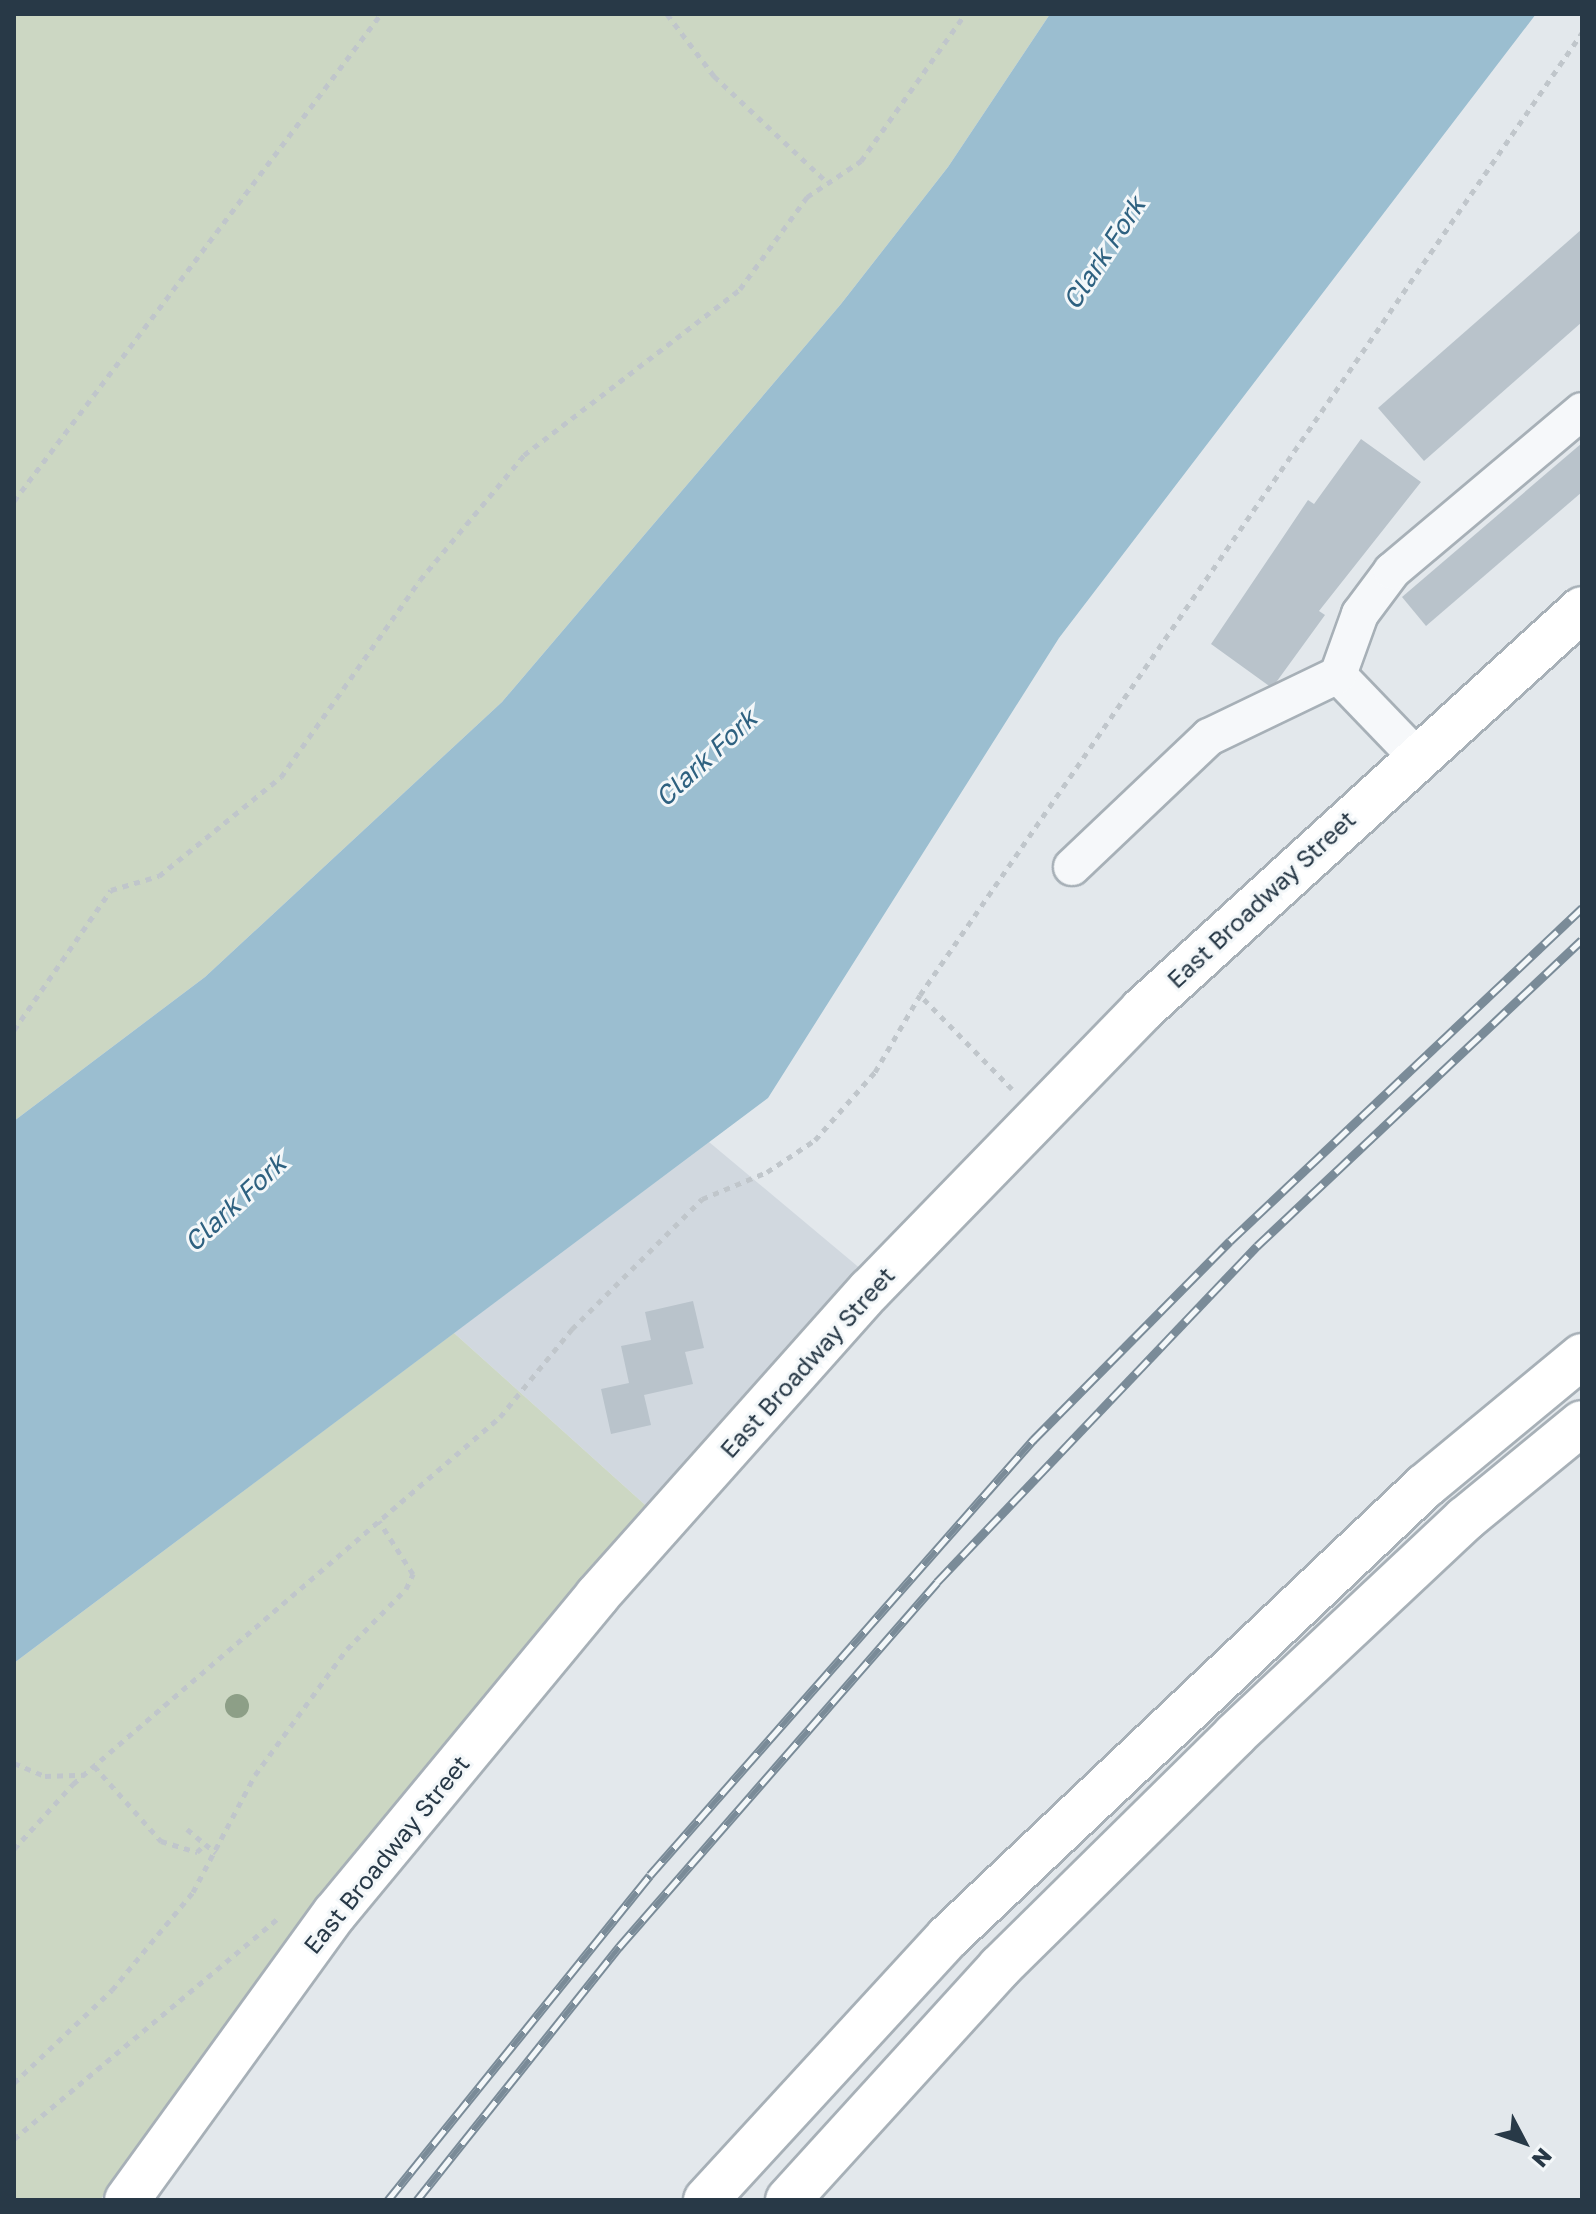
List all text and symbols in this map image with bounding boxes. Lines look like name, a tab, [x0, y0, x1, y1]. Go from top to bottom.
water label: Clark Fork	[1056, 191, 1152, 315]
water label: Clark Fork	[649, 703, 763, 813]
street label: East Broadway Street	[1161, 804, 1361, 994]
water label: Clark Fork	[178, 1148, 292, 1258]
street label: East Broadway Street	[714, 1261, 900, 1463]
street label: East Broadway Street	[297, 1749, 475, 1959]
north arrow	[1484, 2102, 1564, 2182]
text: N	[1527, 2143, 1558, 2173]

